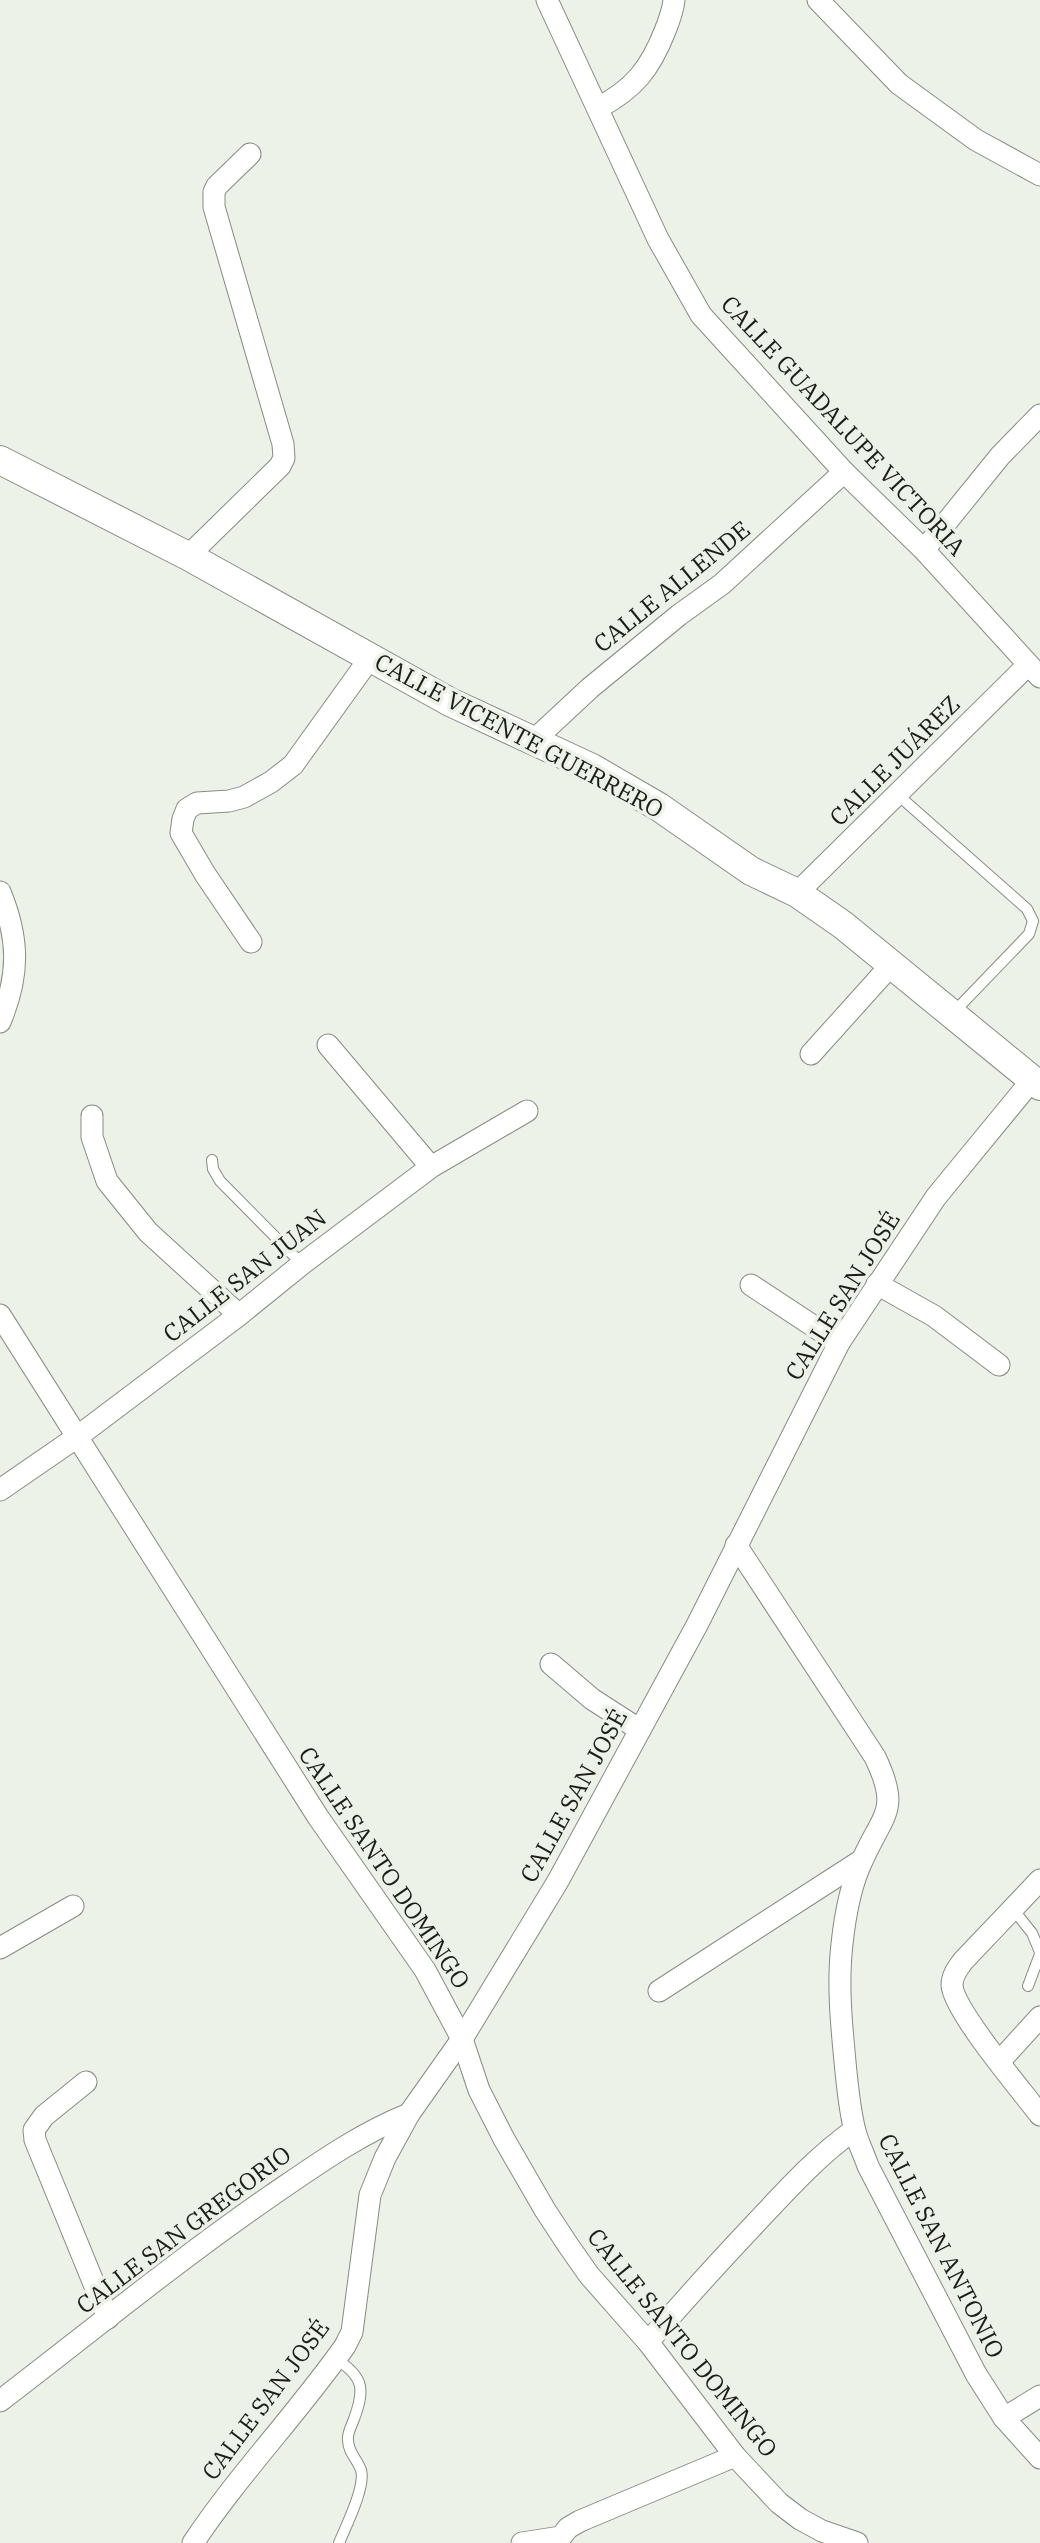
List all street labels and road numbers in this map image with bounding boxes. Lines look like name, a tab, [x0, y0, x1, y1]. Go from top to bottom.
street label: CALLE GUADALUPE VICTORIA	[714, 288, 973, 563]
street label: CALLE ALLENDE	[586, 513, 756, 659]
street label: CALLE VICENTE GUERRERO	[370, 645, 669, 825]
street label: CALLE JUÁREZ	[822, 688, 967, 833]
street label: CALLE SAN JUAN	[156, 1201, 333, 1349]
street label: CALLE SAN JOSÉ	[777, 1205, 907, 1386]
street label: CALLE SAN JOSÉ	[512, 1703, 634, 1888]
street label: CALLE SANTO DOMINGO	[292, 1740, 478, 1995]
street label: CALLE SAN ANTONIO	[871, 2128, 1012, 2363]
street label: CALLE SAN GREGORIO	[69, 2138, 297, 2321]
street label: CALLE SANTO DOMINGO	[580, 2221, 785, 2463]
street label: CALLE SAN JOSÉ	[194, 2313, 336, 2486]

